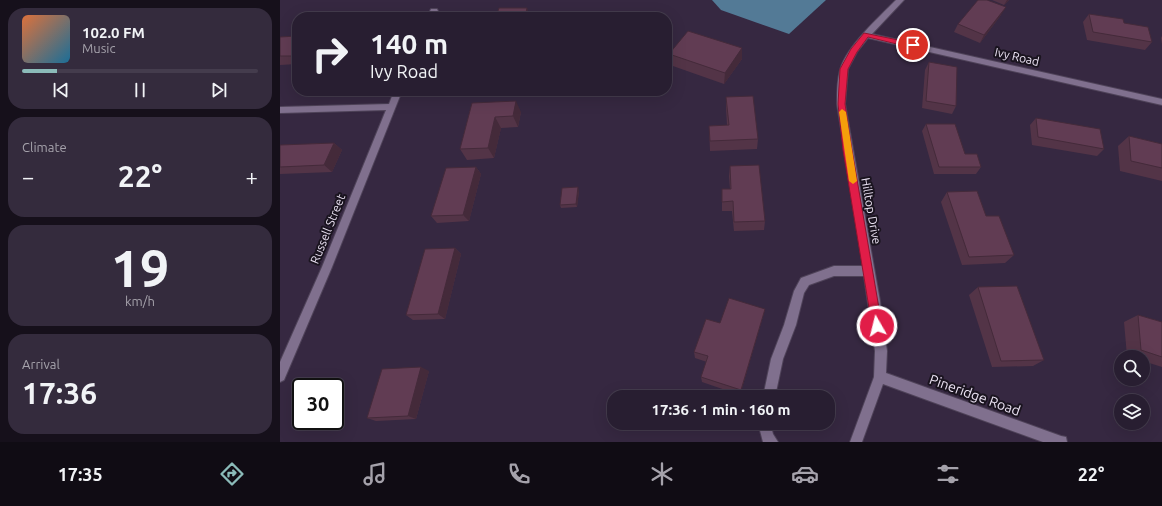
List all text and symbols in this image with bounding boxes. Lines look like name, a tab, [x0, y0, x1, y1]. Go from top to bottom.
text: 102.0 FM	[82, 24, 145, 41]
icon: right	[304, 28, 356, 80]
text: 140 m	[370, 28, 448, 59]
pin	[896, 28, 930, 62]
icon: arrive	[902, 34, 924, 56]
text: Music	[82, 41, 116, 55]
street label: Ivy Road	[994, 45, 1041, 68]
text: Ivy Road	[370, 61, 438, 81]
icon: previous	[50, 79, 72, 101]
icon: pause	[129, 79, 151, 101]
icon: next	[208, 79, 230, 101]
text: Climate	[22, 140, 67, 154]
text: 22°	[118, 159, 162, 193]
text: −	[22, 164, 34, 189]
text: +	[246, 164, 258, 189]
street label: Hilltop Drive	[859, 177, 884, 245]
street label: Russell Street	[308, 192, 348, 266]
text: 19	[111, 239, 169, 297]
text: km/h	[125, 294, 155, 308]
position arrow	[856, 305, 898, 347]
map controls	[1114, 350, 1150, 430]
button: search	[1114, 350, 1150, 386]
text: Arrival	[22, 357, 60, 371]
street label: Pineridge Road	[927, 371, 1023, 419]
text: 17:36	[22, 376, 97, 410]
speed limit sign: 30	[292, 378, 344, 430]
button: layers	[1114, 394, 1150, 430]
text: 17:36 · 1 min · 160 m	[652, 401, 790, 418]
icon: directions	[218, 460, 246, 488]
icon: music	[361, 460, 389, 488]
icon: phone	[505, 460, 533, 488]
icon: climate	[648, 460, 676, 488]
icon: car	[791, 460, 819, 488]
icon: filters	[934, 460, 962, 488]
text: 17:35	[58, 464, 103, 484]
text: 22°	[1078, 464, 1104, 484]

